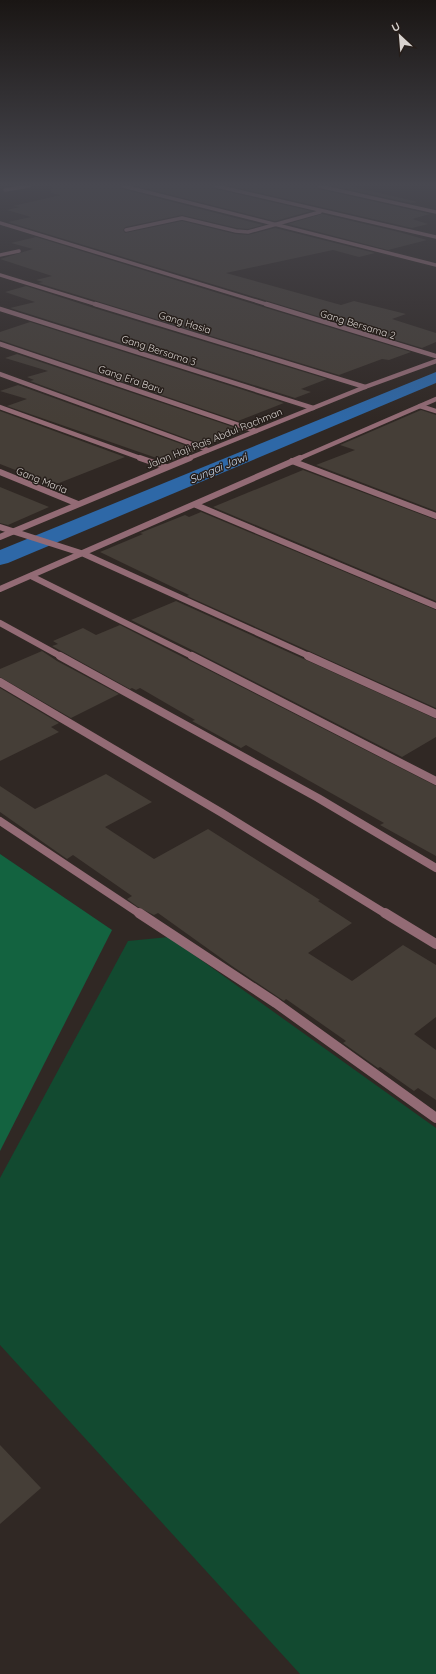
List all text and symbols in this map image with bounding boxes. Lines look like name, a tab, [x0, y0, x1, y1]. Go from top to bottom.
north arrow	[380, 16, 420, 56]
text: U	[389, 19, 402, 35]
street label: Gang Bersama 2	[319, 307, 398, 342]
street label: Gang Hasia	[157, 308, 213, 337]
street label: Gang Bersama 3	[120, 332, 198, 369]
street label: Gang Era Baru	[96, 362, 165, 397]
street label: Jalan Haji Rais Abdul Rachman	[144, 405, 284, 472]
water label: Sungai Jawi	[187, 449, 250, 486]
street label: Gang Maria	[14, 464, 69, 497]

